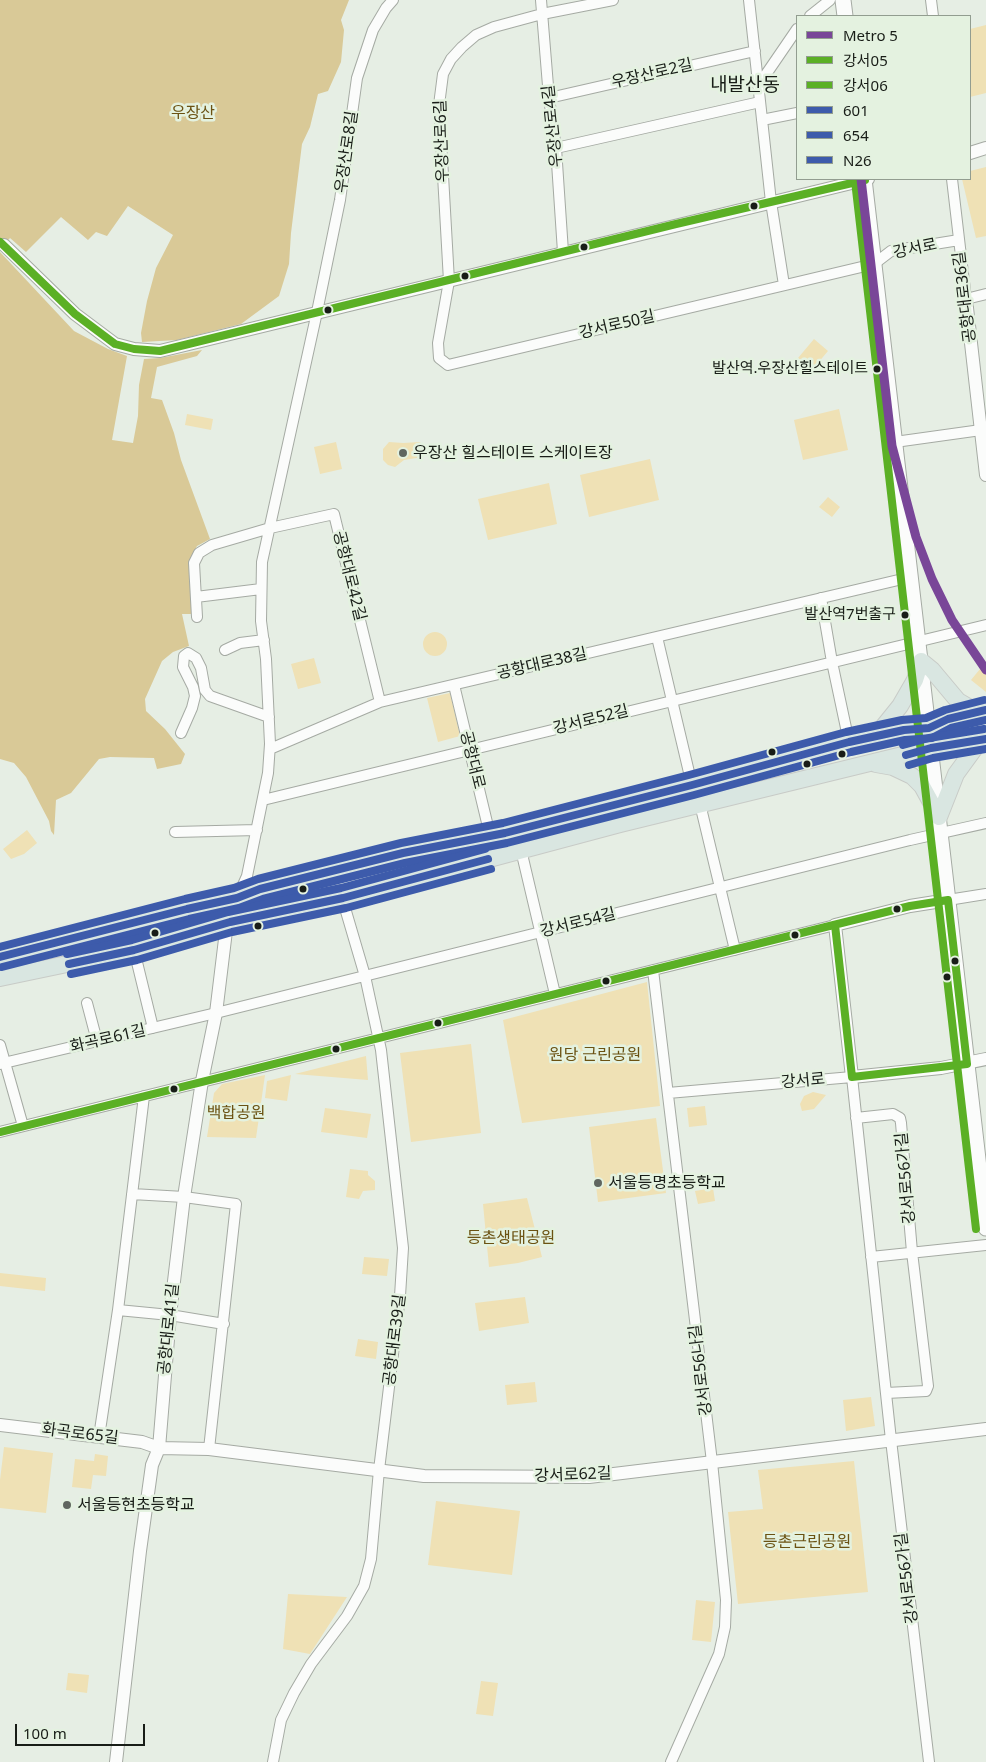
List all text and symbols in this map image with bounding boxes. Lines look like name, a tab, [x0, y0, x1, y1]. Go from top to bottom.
legend	[796, 15, 971, 180]
text: Metro 5	[843, 25, 898, 45]
text: 강서05	[843, 50, 888, 70]
street label: 우장산로2길	[610, 55, 694, 93]
district label: 내발산동	[710, 75, 780, 97]
text: 강서06	[843, 75, 888, 95]
street label: 우장산로4길	[539, 84, 567, 168]
street label: 우장산로6길	[431, 99, 453, 183]
text: 601	[843, 100, 869, 120]
park label: 우장산	[171, 103, 215, 123]
street label: 우장산로8길	[332, 110, 362, 194]
text: 654	[843, 125, 869, 145]
text: N26	[843, 150, 872, 170]
unlabelled marker	[749, 201, 759, 211]
street label: 강서로	[891, 235, 939, 263]
unlabelled marker	[579, 242, 589, 252]
street label: 공항대로36길	[950, 250, 980, 344]
unlabelled marker	[460, 271, 470, 281]
unlabelled marker	[323, 305, 333, 315]
street label: 강서로50길	[577, 307, 657, 343]
place label: 발산역.우장산힐스테이트	[712, 360, 868, 378]
marker: 발산역.우장산힐스테이트	[872, 364, 882, 374]
place label: 우장산 힐스테이트 스케이트장	[413, 443, 613, 463]
marker: 우장산 힐스테이트 스케이트장	[397, 447, 409, 459]
street label: 공항대로42길	[329, 529, 369, 623]
place label: 발산역7번출구	[805, 606, 896, 624]
marker: 발산역7번출구	[900, 610, 910, 620]
street label: 공항대로38길	[495, 644, 589, 684]
street label: 강서로52길	[551, 701, 631, 739]
street label: 공항대로	[456, 729, 488, 791]
unlabelled marker	[767, 747, 777, 757]
unlabelled marker	[837, 749, 847, 759]
unlabelled marker	[802, 759, 812, 769]
unlabelled marker	[298, 884, 308, 894]
street label: 강서로54길	[538, 904, 618, 942]
unlabelled marker	[892, 904, 902, 914]
unlabelled marker	[253, 921, 263, 931]
unlabelled marker	[150, 928, 160, 938]
unlabelled marker	[790, 930, 800, 940]
unlabelled marker	[950, 956, 960, 966]
unlabelled marker	[942, 972, 952, 982]
unlabelled marker	[601, 976, 611, 986]
unlabelled marker	[433, 1018, 443, 1028]
street label: 화곡로61길	[68, 1021, 148, 1057]
unlabelled marker	[331, 1044, 341, 1054]
park label: 원당 근린공원	[549, 1045, 641, 1065]
street label: 강서로	[780, 1070, 826, 1092]
unlabelled marker	[169, 1084, 179, 1094]
park label: 백합공원	[207, 1103, 265, 1123]
street label: 강서로56가길	[892, 1131, 920, 1225]
place label: 서울등명초등학교	[608, 1173, 726, 1193]
marker: 서울등명초등학교	[592, 1177, 604, 1189]
park label: 등촌생태공원	[467, 1228, 555, 1248]
street label: 공항대로41길	[155, 1282, 183, 1376]
street label: 공항대로39길	[380, 1293, 410, 1387]
street label: 강서로56나길	[686, 1323, 716, 1417]
street label: 화곡로65길	[41, 1420, 119, 1448]
street label: 강서로62길	[534, 1464, 612, 1486]
place label: 서울등현초등학교	[77, 1495, 195, 1515]
marker: 서울등현초등학교	[61, 1499, 73, 1511]
street label: 강서로56가길	[892, 1531, 922, 1625]
park label: 등촌근린공원	[763, 1532, 851, 1552]
scale bar	[18, 1714, 148, 1746]
text: 100 m	[23, 1723, 67, 1743]

